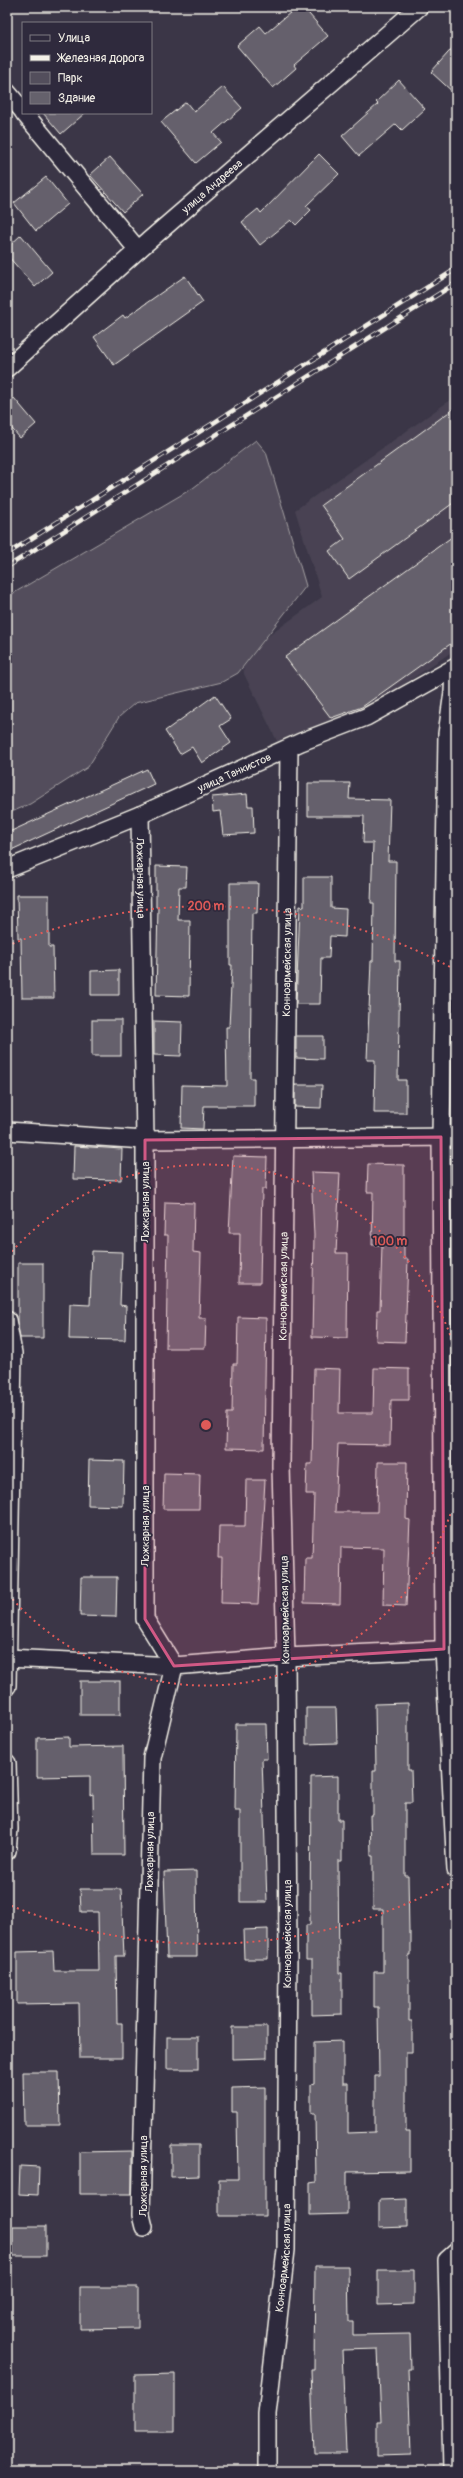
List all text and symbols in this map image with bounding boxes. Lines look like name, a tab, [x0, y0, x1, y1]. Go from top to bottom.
legend	[22, 22, 152, 114]
text: Улица	[58, 31, 90, 46]
text: Железная дорога	[56, 51, 145, 66]
text: Парк	[58, 71, 83, 86]
text: Здание	[58, 91, 95, 106]
street label: улица Андреева	[178, 156, 245, 216]
street label: улица Танкистов	[194, 750, 273, 795]
street label: Ложкарная улица	[134, 836, 148, 919]
text: 200 m	[188, 899, 225, 914]
street label: Конноармейская улица	[280, 908, 294, 1017]
street label: Ложкарная улица	[139, 1161, 152, 1244]
street label: Конноармейская улица	[276, 1232, 290, 1341]
text: 100 m	[373, 1234, 408, 1249]
centre of rings	[199, 1418, 213, 1432]
street label: Ложкарная улица	[139, 1485, 152, 1568]
street label: Конноармейская улица	[278, 1556, 292, 1664]
street label: Ложкарная улица	[143, 1811, 157, 1894]
street label: Конноармейская улица	[281, 1880, 294, 1988]
street label: Ложкарная улица	[137, 2135, 150, 2218]
street label: Конноармейская улица	[272, 2204, 293, 2313]

